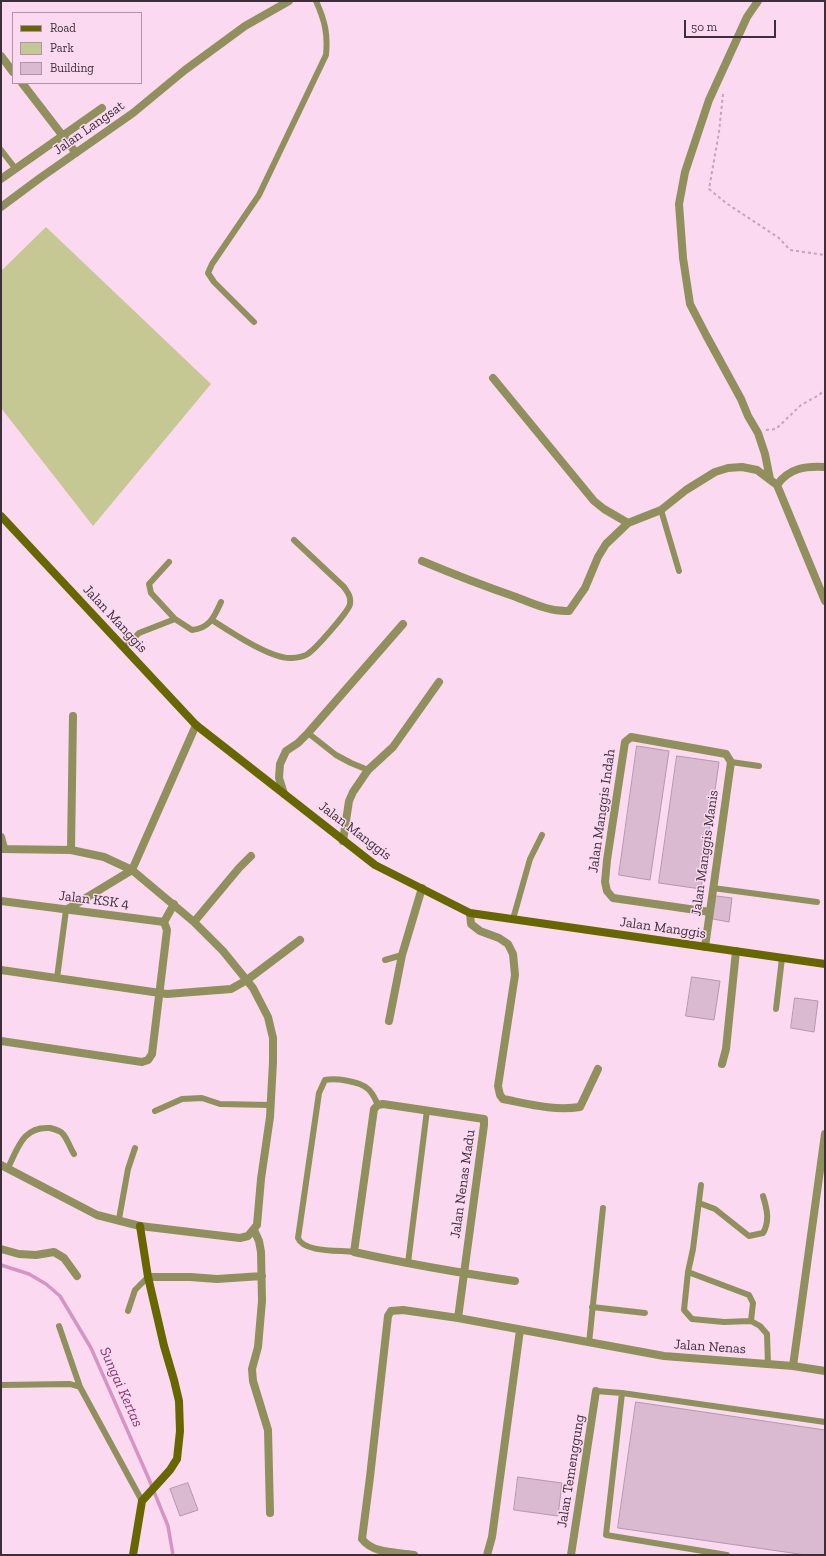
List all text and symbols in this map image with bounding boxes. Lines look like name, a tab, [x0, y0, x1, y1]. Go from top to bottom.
legend	[12, 12, 142, 84]
scale bar	[686, 12, 778, 38]
text: 50 m	[691, 20, 717, 34]
text: Road	[50, 21, 76, 35]
text: Park	[50, 41, 74, 55]
text: Building	[50, 61, 94, 75]
street label: Jalan Langsat	[50, 97, 128, 159]
street label: Jalan Manggis	[79, 582, 151, 656]
street label: Jalan Manggis Indah	[585, 748, 619, 874]
street label: Jalan Manggis Manis	[688, 789, 722, 917]
street label: Jalan Manggis	[315, 798, 395, 864]
street label: Jalan KSK 4	[58, 887, 130, 913]
street label: Jalan Manggis	[619, 914, 707, 942]
street label: Jalan Nenas Madu	[447, 1129, 479, 1239]
street label: Jalan Nenas	[674, 1336, 746, 1358]
water label: Sungai Kertas	[95, 1344, 147, 1430]
street label: Jalan Temenggung	[554, 1413, 588, 1529]

